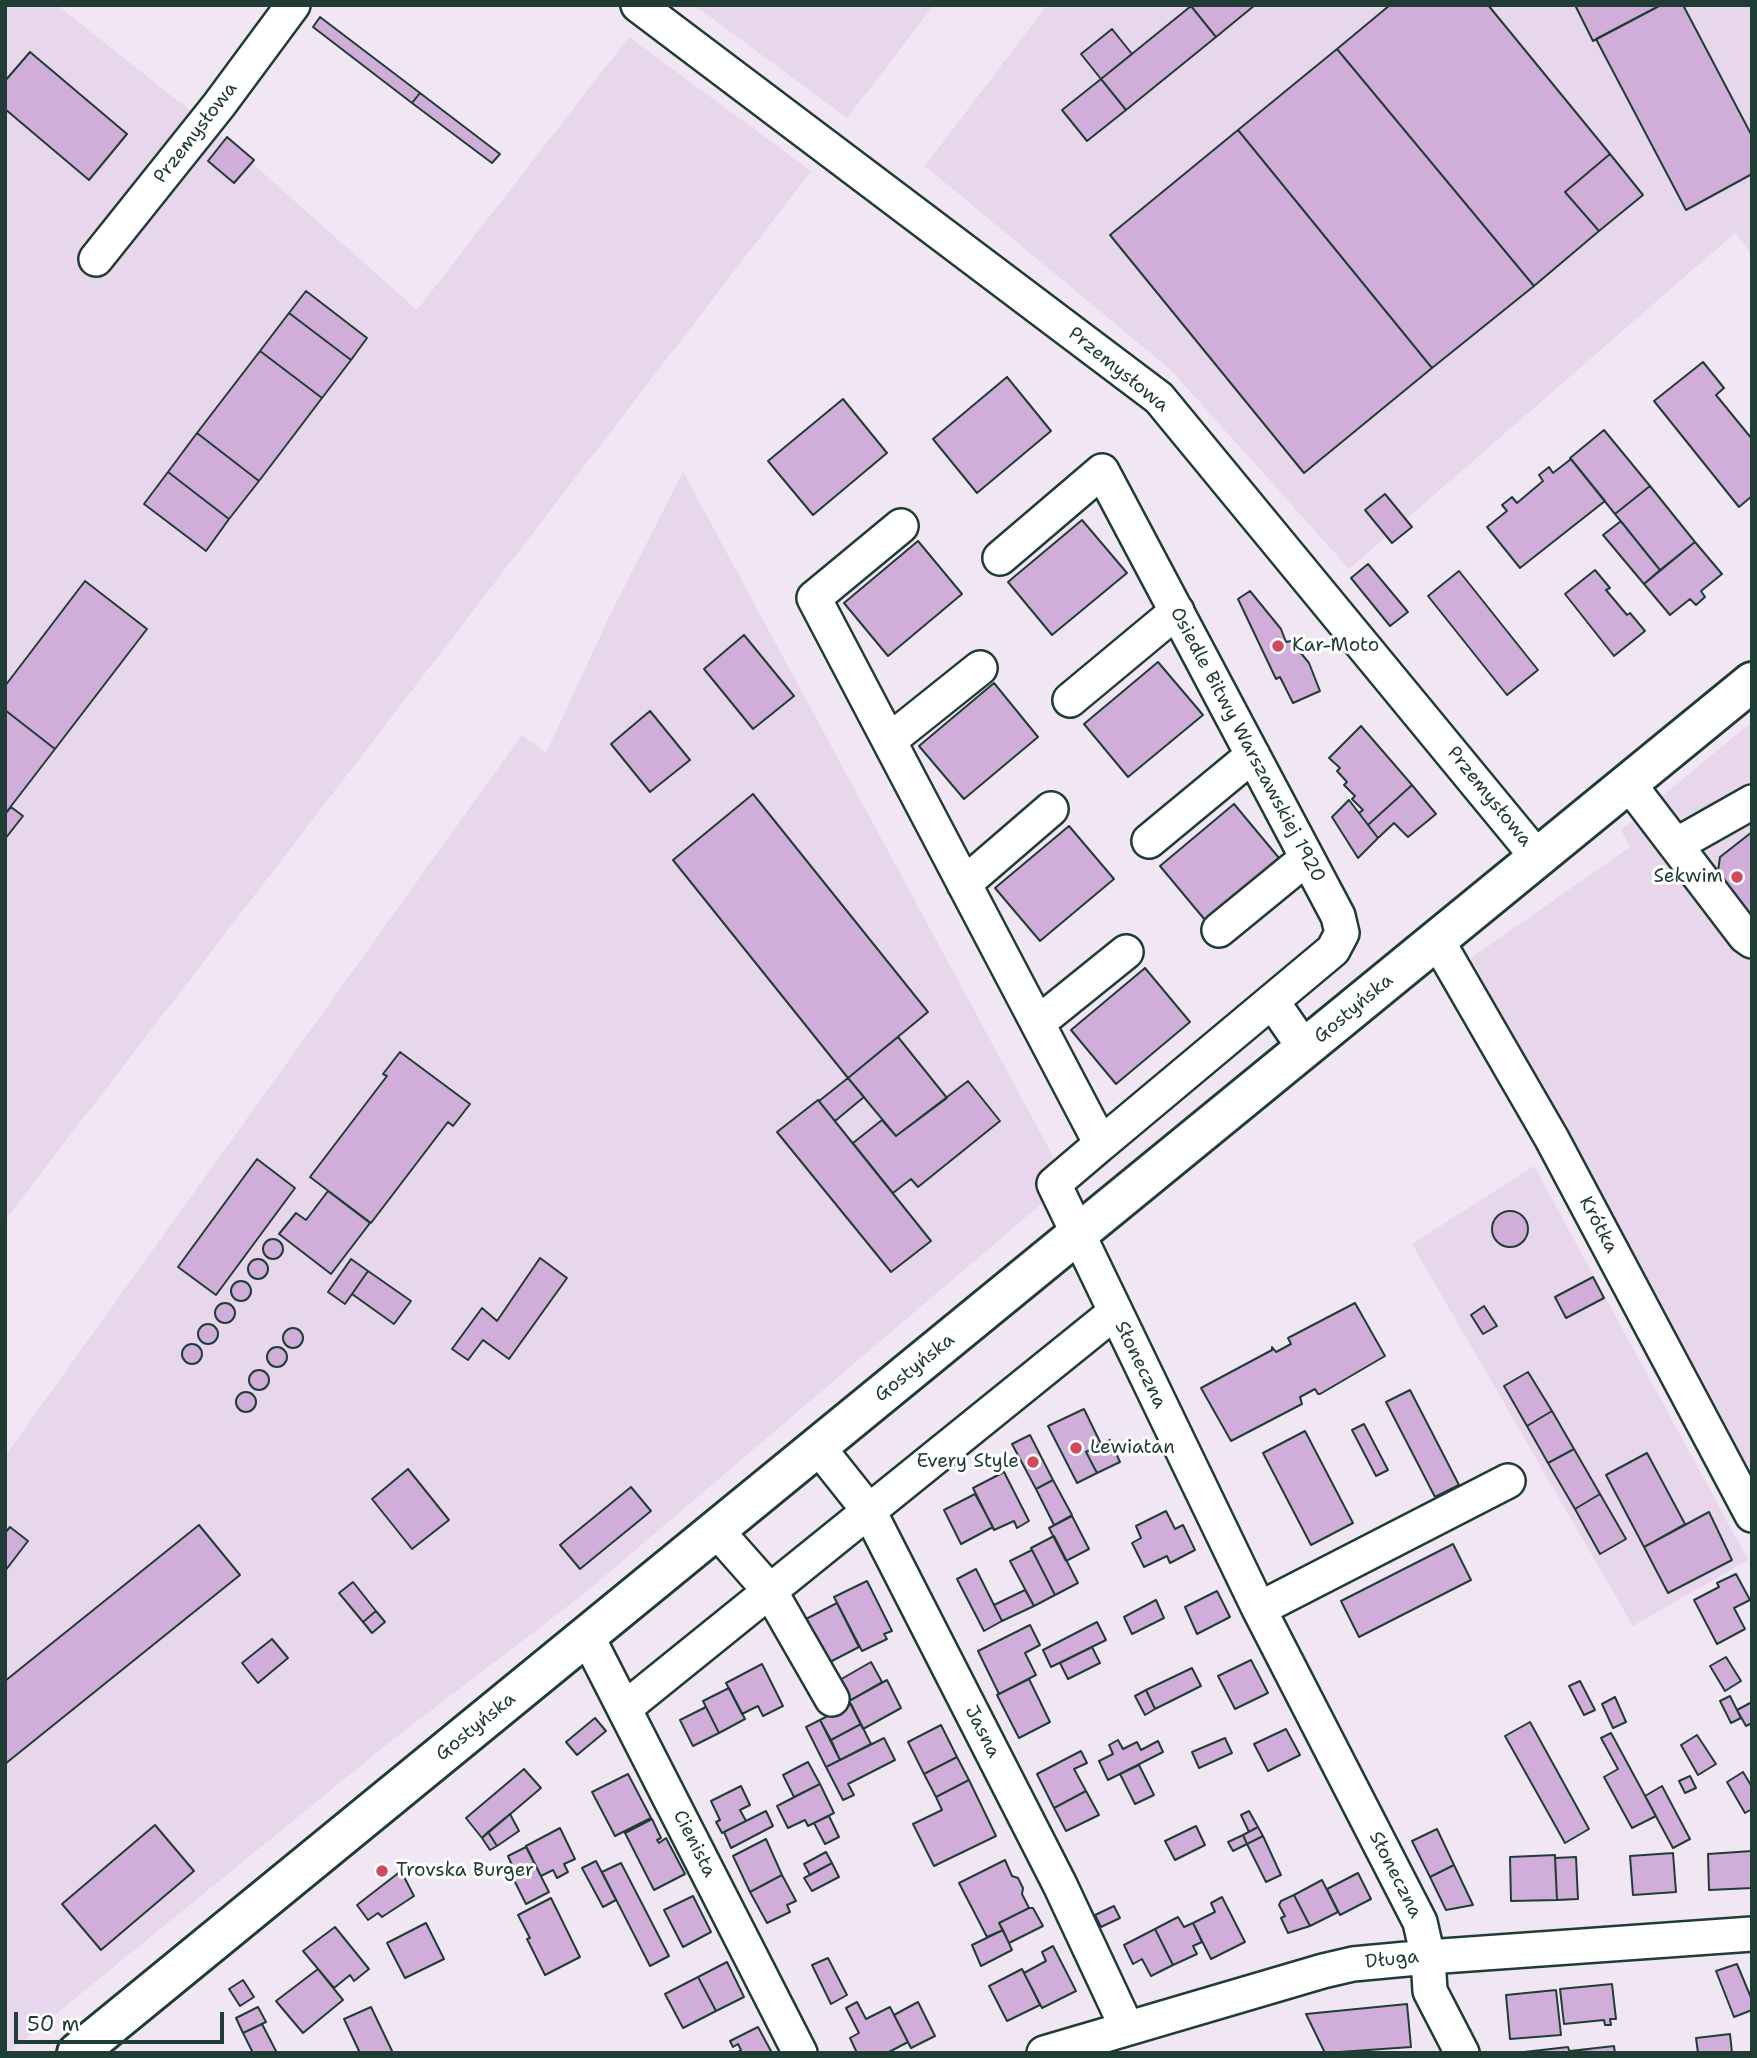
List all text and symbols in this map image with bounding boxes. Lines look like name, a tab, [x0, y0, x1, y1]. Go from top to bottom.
street label: Przemysłowa	[149, 78, 243, 188]
street label: Przemysłowa	[1063, 323, 1173, 417]
street label: Osiedle Bitwy Warszawskiej 1920	[1165, 604, 1329, 886]
place label: Kar-Moto	[1292, 635, 1379, 657]
marker: Kar-Moto	[1270, 638, 1286, 654]
street label: Przemysłowa	[1442, 742, 1536, 852]
place label: Sekwim	[1654, 866, 1723, 888]
marker: Sekwim	[1729, 869, 1745, 885]
street label: Gostyńska	[1310, 969, 1398, 1049]
street label: Krótka	[1574, 1193, 1622, 1257]
street label: Słoneczna	[1109, 1318, 1171, 1412]
street label: Gostyńska	[870, 1329, 960, 1407]
place label: Lewiatan	[1090, 1437, 1175, 1459]
marker: Lewiatan	[1068, 1440, 1084, 1456]
place label: Every Style	[916, 1451, 1019, 1473]
marker: Every Style	[1025, 1454, 1041, 1470]
street label: Gostyńska	[431, 1688, 521, 1766]
street label: Jasna	[959, 1702, 1005, 1762]
street label: Cienista	[667, 1807, 721, 1881]
street label: Słoneczna	[1363, 1828, 1427, 1922]
place label: Trovska Burger	[396, 1860, 534, 1882]
marker: Trovska Burger	[374, 1863, 390, 1879]
street label: Długa	[1364, 1946, 1420, 1974]
scale bar	[18, 1998, 228, 2042]
text: 50 m	[27, 2010, 80, 2038]

